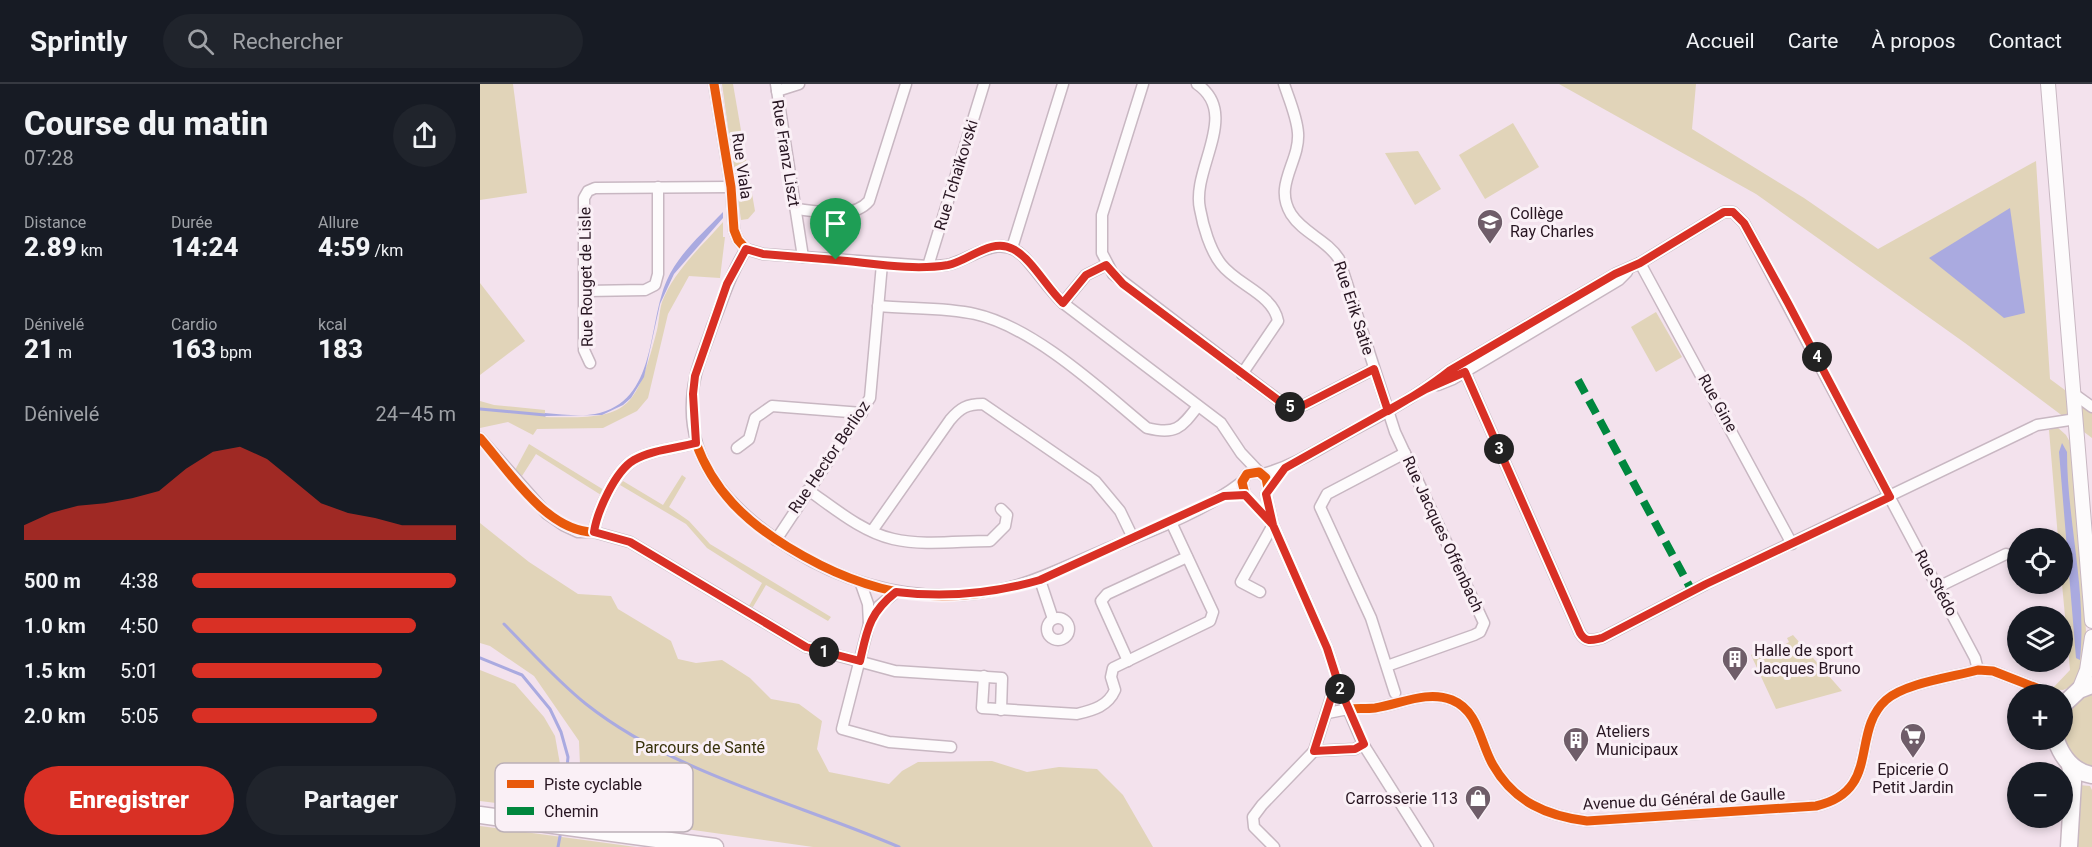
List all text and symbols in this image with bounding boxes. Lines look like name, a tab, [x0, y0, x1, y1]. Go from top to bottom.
search box	[163, 14, 583, 68]
text: Sprintly	[30, 25, 127, 58]
icon: search	[184, 25, 217, 58]
text: Rechercher	[232, 29, 343, 54]
text: Accueil	[1686, 29, 1755, 53]
text: Carte	[1788, 29, 1838, 53]
text: À propos	[1871, 29, 1956, 53]
text: Contact	[1989, 29, 2062, 53]
street label: Rue Franz Liszt	[768, 98, 804, 208]
text: Course du matin	[24, 104, 268, 143]
button: share	[393, 104, 456, 167]
street label: Rue Tchaïkovski	[930, 117, 982, 233]
street label: Rue Viala	[728, 132, 756, 200]
text: 07:28	[24, 146, 74, 170]
pin	[810, 198, 861, 260]
place label: Collège Ray Charles	[1510, 204, 1594, 241]
street label: Rue Rouget de Lisle	[575, 207, 597, 347]
icon: arrive	[819, 207, 852, 240]
school or university icon: Collège Ray Charles	[1475, 207, 1505, 245]
text: Distance	[24, 213, 86, 232]
text: Durée	[171, 213, 213, 232]
text: Allure	[318, 213, 359, 232]
text: 2.89	[24, 232, 77, 262]
text: 14:24	[171, 232, 239, 262]
text: 4:59	[318, 232, 371, 262]
text: km	[77, 241, 103, 260]
text: /km	[371, 241, 403, 260]
street label: Rue Erik Satie	[1330, 259, 1378, 357]
text: Dénivelé	[24, 315, 84, 334]
text: Cardio	[171, 315, 217, 334]
text: kcal	[318, 315, 347, 334]
text: 21	[24, 334, 54, 364]
text: 163	[171, 334, 216, 364]
text: 183	[318, 334, 363, 364]
pin: 4	[1802, 342, 1832, 372]
text: m	[54, 343, 72, 362]
text: bpm	[216, 343, 252, 362]
text: 4	[1812, 347, 1822, 366]
street label: Rue Gine	[1694, 371, 1742, 435]
pin: 5	[1275, 392, 1305, 422]
street label: Rue Hector Berlioz	[784, 397, 874, 517]
text: 5	[1285, 397, 1295, 416]
text: Dénivelé	[24, 402, 99, 426]
text: 24–45 m	[375, 402, 456, 426]
pin: 3	[1484, 434, 1514, 464]
text: 3	[1494, 439, 1504, 458]
street label: Rue Jacques Offenbach	[1399, 453, 1487, 615]
map controls	[2007, 528, 2073, 828]
button: locate	[2007, 528, 2073, 594]
street label: Rue Stédo	[1911, 547, 1961, 619]
text: 500 m	[24, 569, 81, 593]
text: 4:38	[120, 569, 159, 593]
button: layers	[2007, 606, 2073, 672]
text: 1.0 km	[24, 614, 86, 638]
text: 4:50	[120, 614, 159, 638]
pin: 1	[809, 637, 839, 667]
place label: Halle de sport Jacques Bruno	[1754, 641, 1861, 678]
text: 1	[819, 642, 829, 661]
building icon: Halle de sport Jacques Bruno	[1720, 644, 1750, 682]
text: 1.5 km	[24, 659, 86, 683]
text: 5:01	[120, 659, 159, 683]
pin: 2	[1325, 674, 1355, 704]
text: 2	[1335, 679, 1345, 698]
button: +	[2007, 684, 2073, 750]
text: 2.0 km	[24, 704, 86, 728]
text: 5:05	[120, 704, 159, 728]
supermarket icon: Epicerie O Petit Jardin	[1898, 721, 1928, 759]
place label: Ateliers Municipaux	[1596, 722, 1678, 759]
building icon: Ateliers Municipaux	[1561, 725, 1591, 763]
park label: Parcours de Santé	[635, 738, 765, 757]
place label: Epicerie O Petit Jardin	[1872, 760, 1954, 797]
button: −	[2007, 762, 2073, 828]
legend	[495, 763, 693, 832]
button: Enregistrer	[24, 766, 234, 835]
button: Partager	[246, 766, 456, 835]
text: Piste cyclable	[544, 775, 642, 794]
shop icon: Carrosserie 113	[1463, 783, 1493, 821]
street label: Avenue du Général de Gaulle	[1582, 784, 1786, 814]
place label: Carrosserie 113	[1345, 789, 1458, 808]
text: Chemin	[544, 802, 598, 821]

